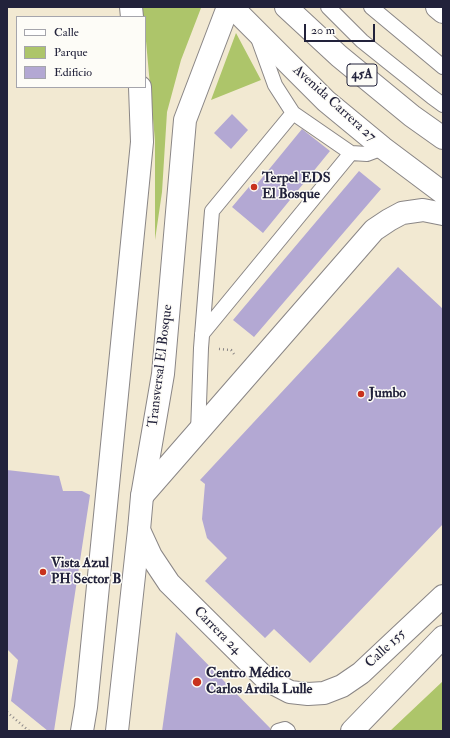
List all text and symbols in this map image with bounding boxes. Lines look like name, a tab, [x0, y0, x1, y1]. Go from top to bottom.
legend	[16, 16, 146, 88]
scale bar	[306, 16, 377, 42]
text: 20 m	[311, 23, 335, 38]
text: Calle	[54, 25, 79, 40]
text: Parque	[54, 45, 88, 60]
street label: Avenida Carrera 27	[289, 62, 379, 146]
road number: 45A	[347, 64, 377, 86]
text: Edificio	[54, 65, 92, 80]
place label: Terpel EDS El Bosque	[262, 171, 330, 204]
marker: Terpel EDS El Bosque	[249, 182, 259, 192]
street label: Transversal El Bosque	[145, 304, 177, 428]
place label: Jumbo	[369, 386, 406, 402]
marker: Jumbo	[356, 389, 366, 399]
place label: Vista Azul PH Sector B	[51, 556, 121, 588]
marker: Vista Azul PH Sector B	[38, 567, 48, 577]
street label: Carrera 24	[190, 604, 244, 658]
street label: Calle 155	[362, 626, 410, 672]
place label: Centro Médico Carlos Ardila Lulle	[206, 666, 312, 698]
marker: Centro Médico Carlos Ardila Lulle	[191, 676, 203, 688]

